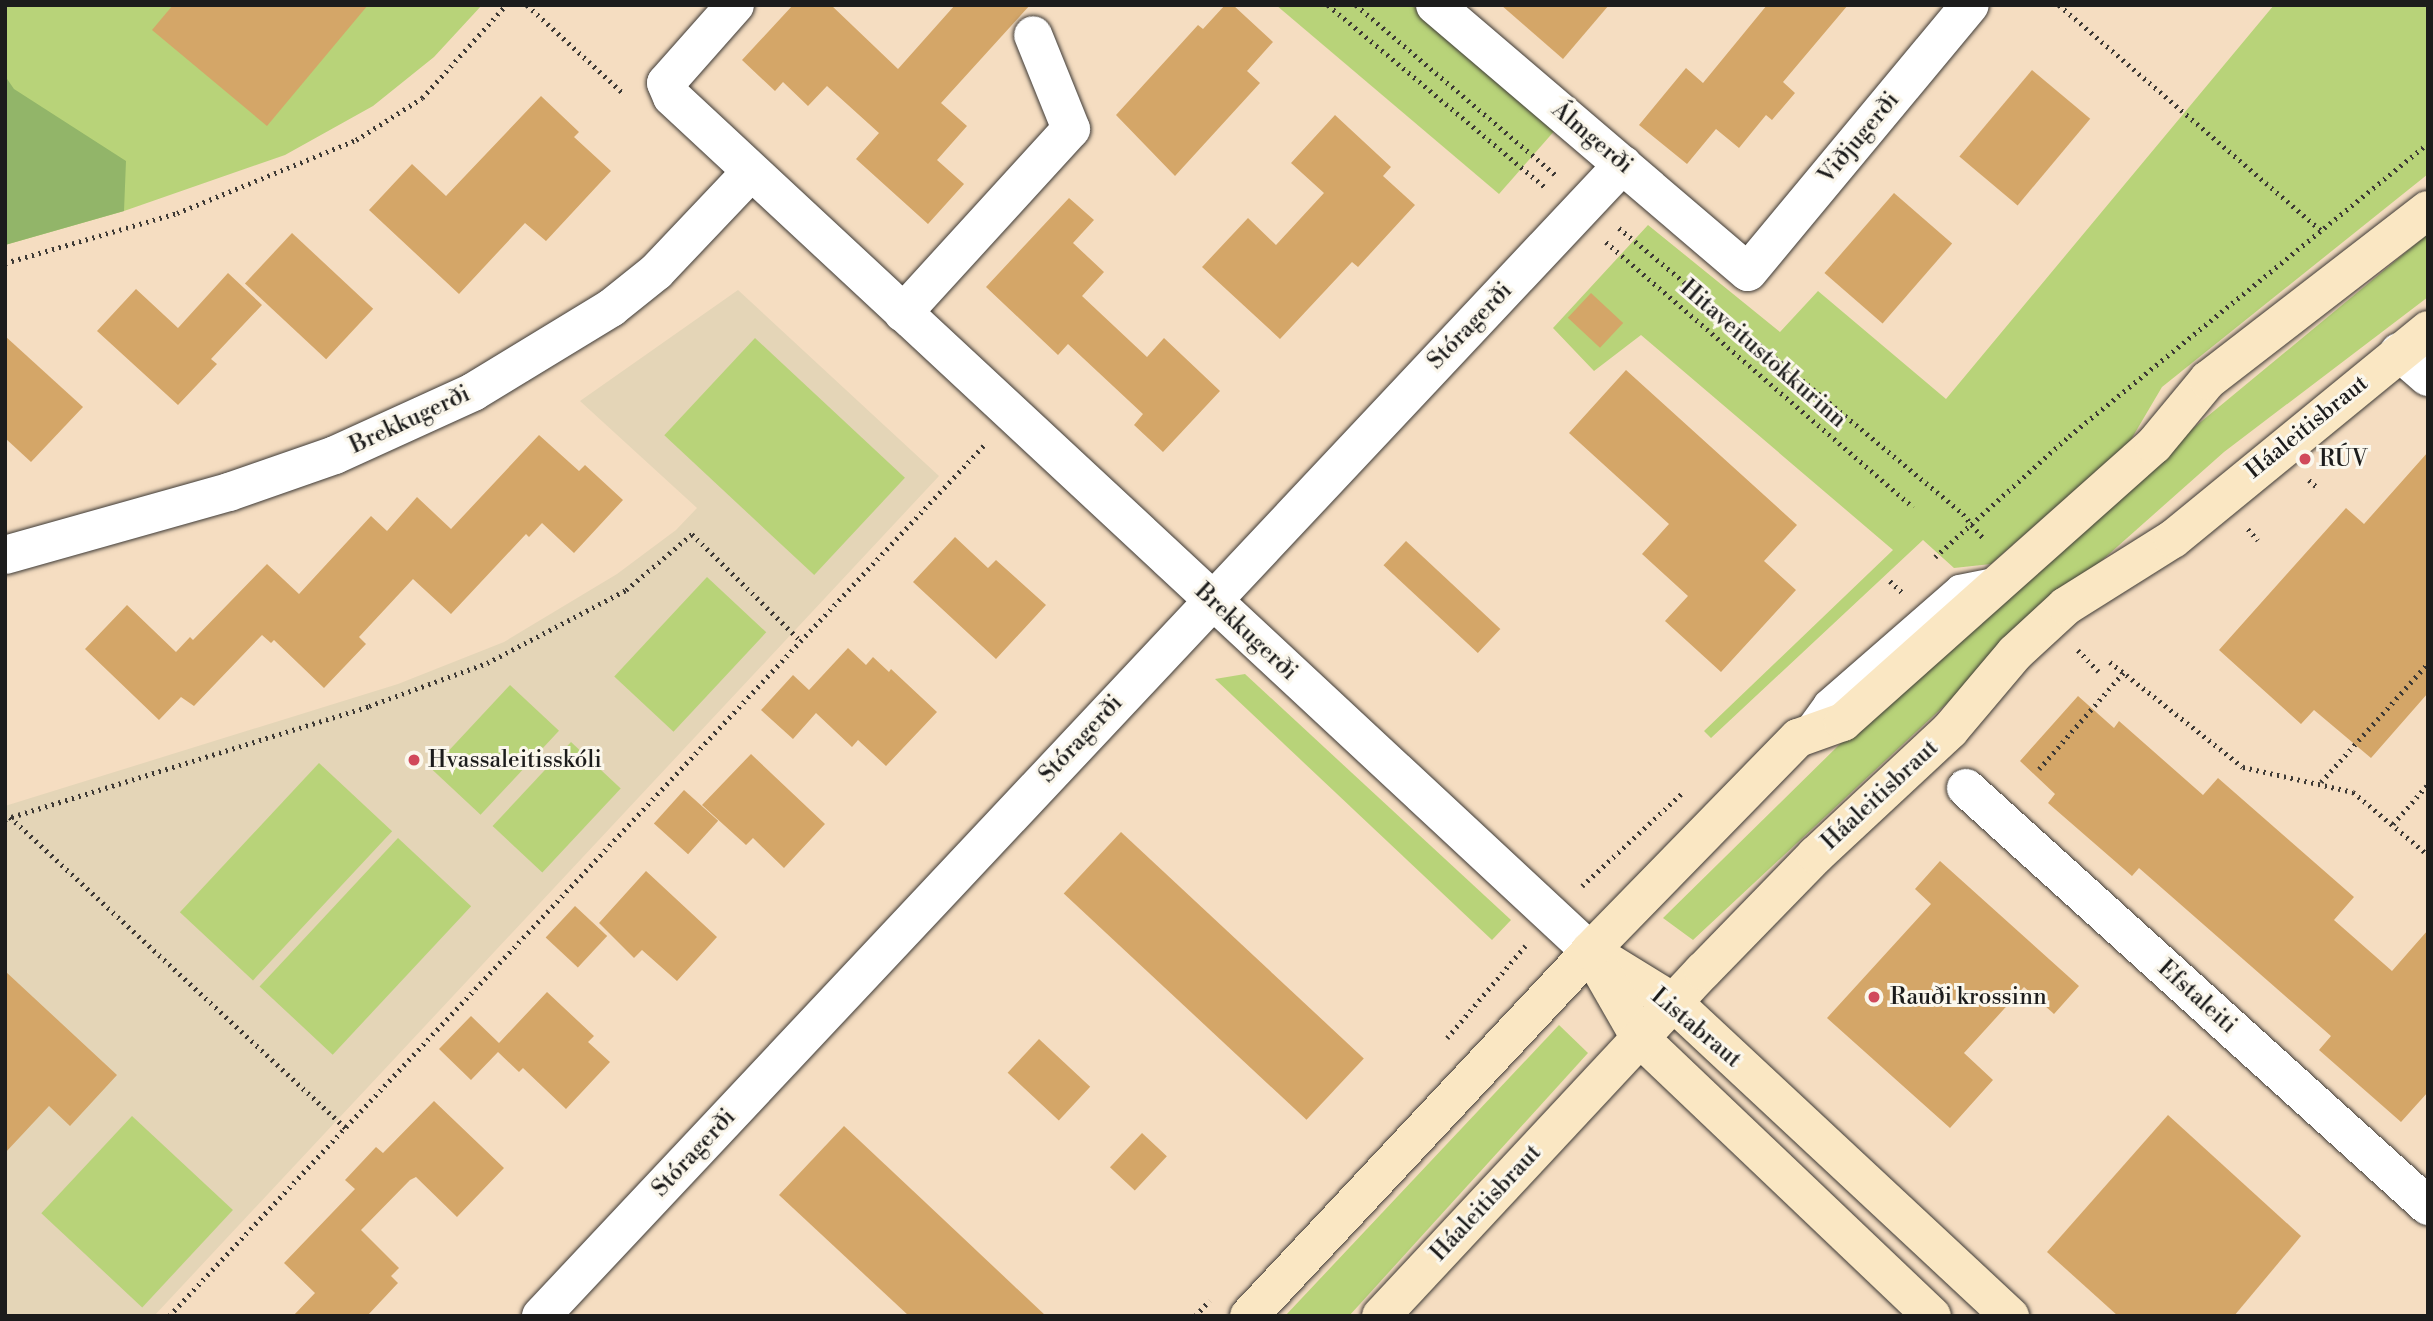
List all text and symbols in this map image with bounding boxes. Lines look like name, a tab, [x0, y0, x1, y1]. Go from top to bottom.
street label: Viðjugerði	[1813, 87, 1905, 189]
street label: Álmgerði	[1546, 96, 1638, 180]
street label: Hitaveitustokkurinn	[1674, 274, 1852, 434]
street label: Stóragerði	[1422, 277, 1518, 375]
street label: Háaleitisbraut	[2240, 369, 2374, 485]
street label: Brekkugerði	[346, 380, 474, 460]
place label: RÚV	[2319, 445, 2368, 473]
marker: RÚV	[2297, 451, 2313, 467]
street label: Brekkugerði	[1189, 578, 1303, 686]
street label: Stóragerði	[1034, 690, 1128, 788]
street label: Háaleitisbraut	[1816, 734, 1944, 856]
place label: Hvassaleitisskóli	[428, 746, 602, 774]
marker: Hvassaleitisskóli	[406, 752, 422, 768]
street label: Efstaleiti	[2152, 955, 2242, 1039]
street label: Listabraut	[1645, 982, 1747, 1074]
place label: Rauði krossinn	[1890, 983, 2047, 1011]
marker: Rauði krossinn	[1864, 987, 1884, 1007]
street label: Stóragerði	[647, 1104, 741, 1202]
street label: Háaleitisbraut	[1425, 1139, 1547, 1267]

